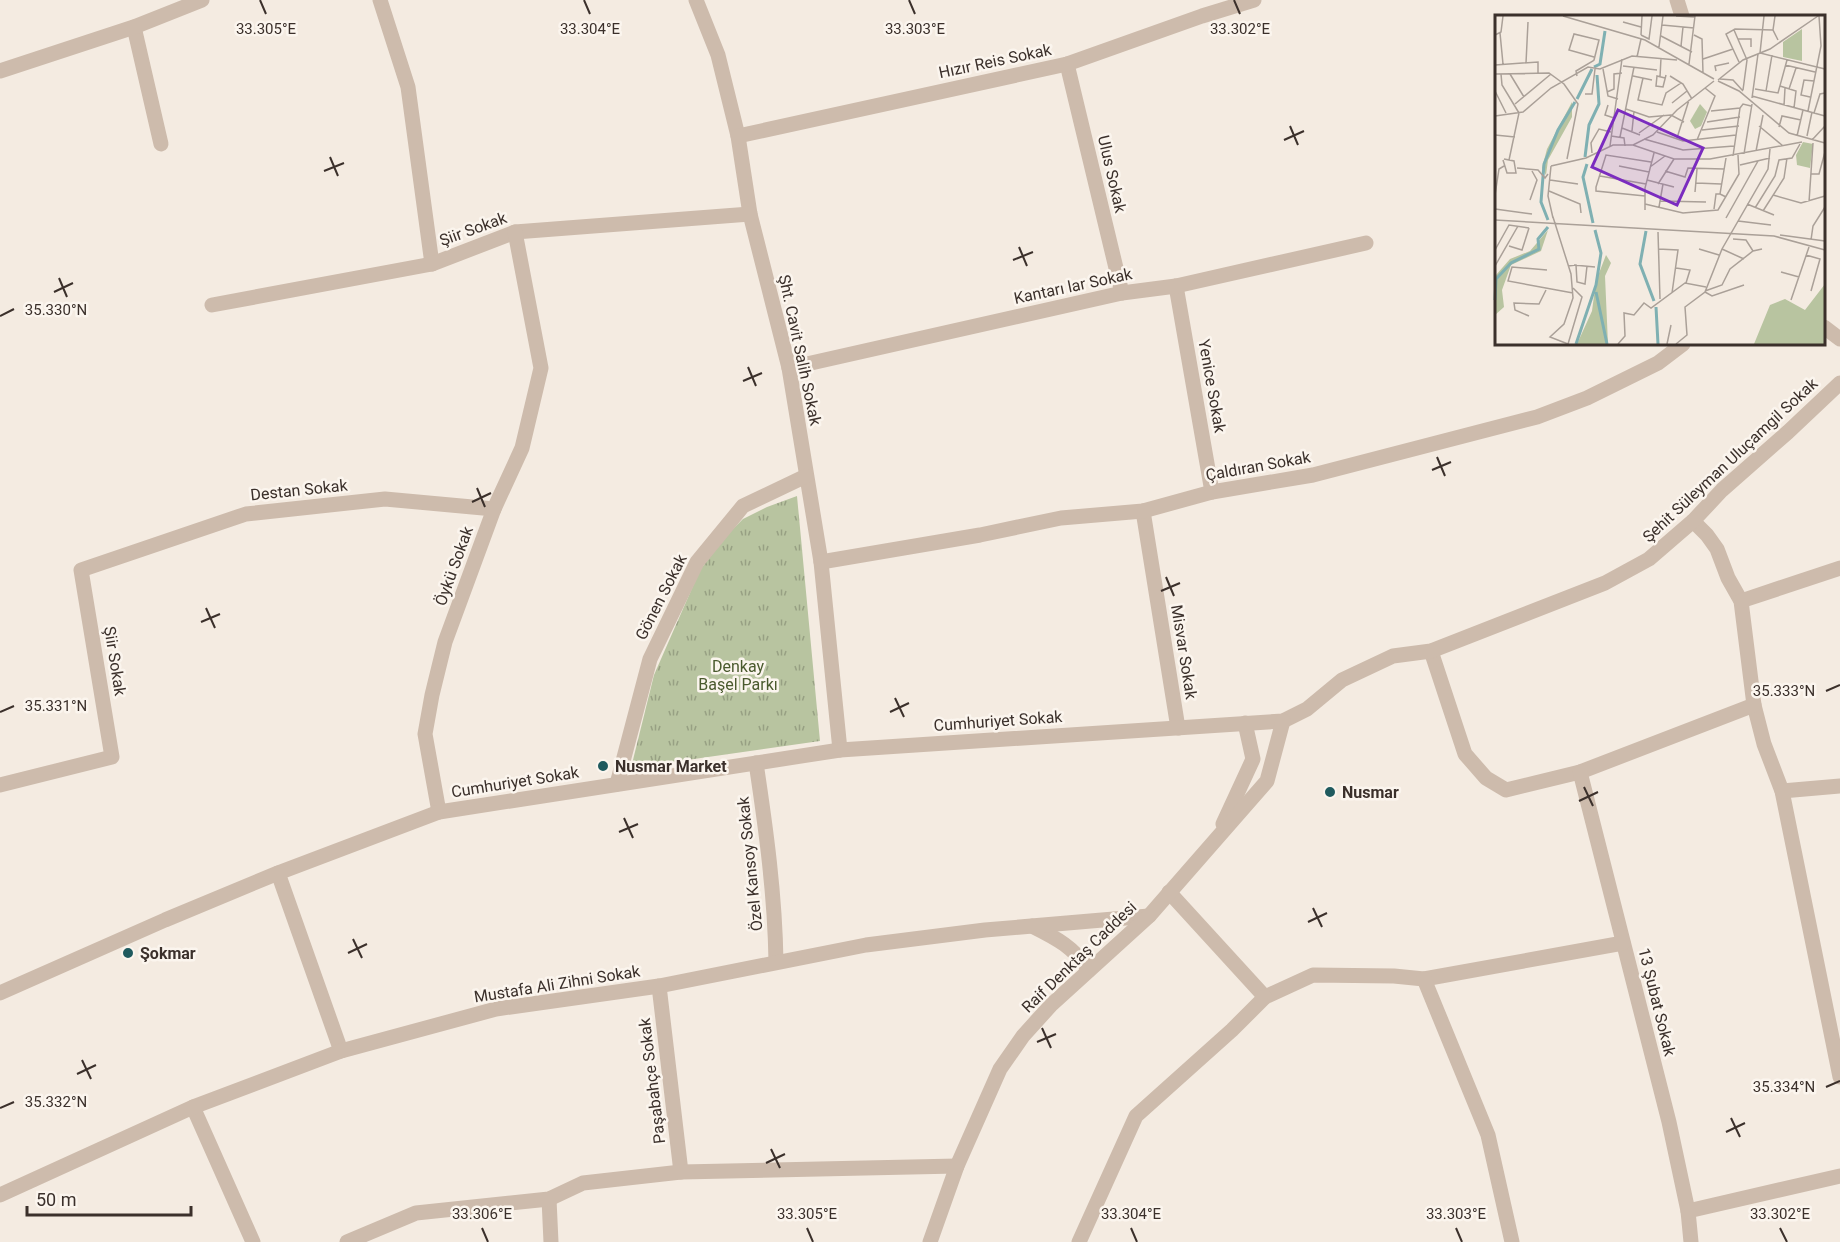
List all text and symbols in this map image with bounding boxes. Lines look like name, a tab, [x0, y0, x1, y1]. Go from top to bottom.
inset map	[1495, 15, 1825, 345]
text: 33.305°E	[236, 20, 297, 38]
text: 33.304°E	[560, 20, 621, 38]
text: 33.303°E	[885, 20, 946, 38]
text: 33.302°E	[1210, 20, 1271, 38]
street label: Hızır Reis Sokak	[937, 40, 1054, 82]
street label: Ulus Sokak	[1094, 133, 1130, 215]
street label: Şiir Sokak	[437, 208, 510, 250]
street label: Kantarı lar Sokak	[1012, 264, 1135, 308]
street label: Şht. Cavit Salih Sokak	[775, 273, 825, 428]
text: 35.330°N	[25, 301, 87, 319]
street label: Yenice Sokak	[1194, 338, 1230, 435]
street label: Şehit Süleyman Uluçamgil Sokak	[1639, 373, 1822, 546]
street label: Çaldıran Sokak	[1204, 447, 1313, 485]
street label: Destan Sokak	[250, 475, 349, 505]
street label: Öykü Sokak	[431, 523, 477, 608]
street label: Gönen Sokak	[631, 550, 691, 643]
street label: Misvar Sokak	[1167, 603, 1201, 701]
street label: Şiir Sokak	[100, 625, 130, 698]
park label: Denkay Başel Parkı	[698, 657, 778, 694]
text: 35.333°N	[1753, 682, 1815, 700]
text: 35.331°N	[25, 697, 87, 715]
street label: Cumhuriyet Sokak	[933, 707, 1064, 735]
place label: Nusmar Market	[615, 757, 727, 776]
marker: Nusmar Market	[596, 759, 610, 773]
street label: Cumhuriyet Sokak	[450, 762, 581, 801]
place label: Nusmar	[1342, 783, 1399, 802]
marker: Nusmar	[1323, 785, 1337, 799]
street label: Özel Kansoy Sokak	[733, 795, 767, 932]
street label: Raif Denktaş Caddesi	[1018, 897, 1140, 1017]
place label: Şokmar	[140, 944, 196, 963]
marker: Şokmar	[121, 946, 135, 960]
street label: 13 Şubat Sokak	[1634, 946, 1680, 1059]
street label: Mustafa Ali Zihni Sokak	[473, 961, 642, 1007]
street label: Paşabahçe Sokak	[635, 1016, 669, 1145]
text: 35.334°N	[1753, 1078, 1815, 1096]
text: 35.332°N	[25, 1093, 87, 1111]
scale bar	[27, 1179, 190, 1217]
text: 50 m	[36, 1189, 76, 1210]
text: 33.306°E	[452, 1205, 513, 1223]
text: 33.305°E	[777, 1205, 838, 1223]
text: 33.304°E	[1101, 1205, 1162, 1223]
text: 33.303°E	[1426, 1205, 1487, 1223]
text: 33.302°E	[1750, 1205, 1811, 1223]

